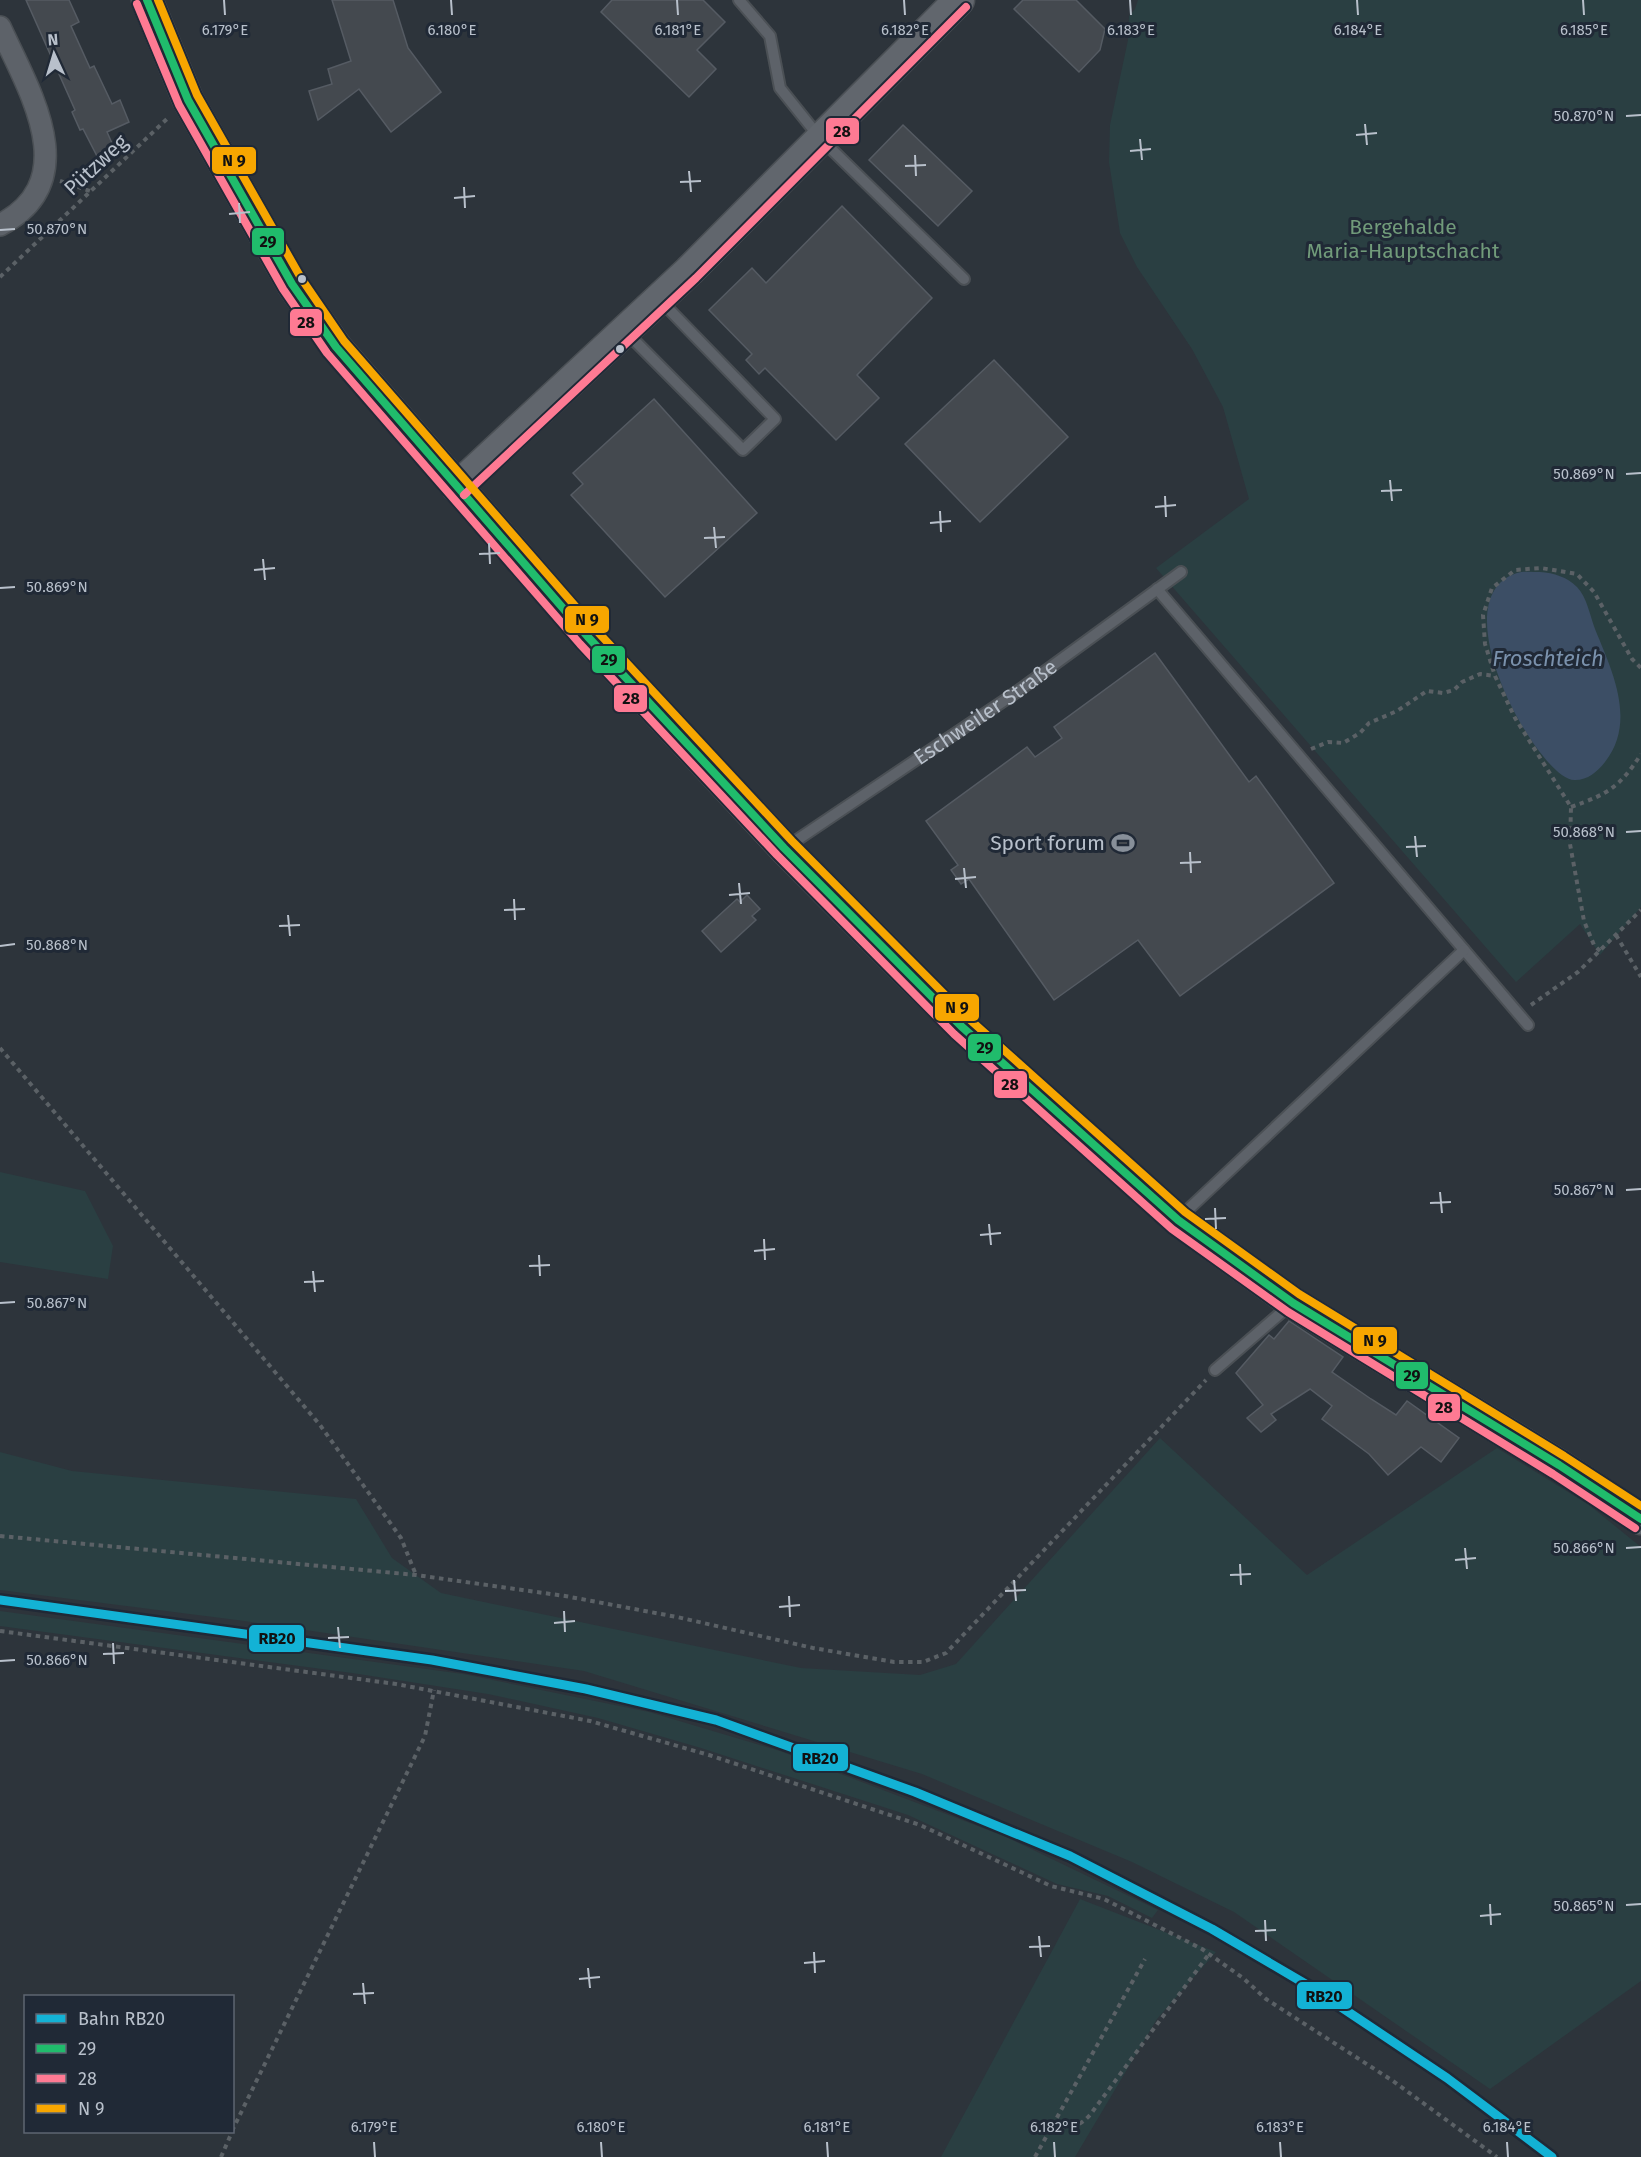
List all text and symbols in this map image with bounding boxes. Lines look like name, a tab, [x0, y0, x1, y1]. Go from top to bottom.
text: 6.179°E	[202, 21, 248, 39]
text: 6.180°E	[427, 21, 477, 39]
text: 6.181°E	[655, 21, 701, 39]
text: 6.182°E	[881, 21, 929, 39]
text: 6.183°E	[1107, 21, 1155, 39]
text: 6.184°E	[1334, 21, 1382, 39]
text: 6.185°E	[1560, 21, 1608, 39]
north arrow	[24, 24, 84, 84]
text: N	[47, 30, 59, 49]
text: 50.870°N	[1554, 107, 1614, 125]
line badge: 28	[825, 117, 860, 145]
text: 28	[833, 122, 851, 141]
street label: Pützweg	[59, 129, 133, 201]
line badge: N 9	[211, 146, 257, 175]
text: N 9	[222, 151, 246, 170]
park label: Bergehalde Maria-Hauptschacht	[1307, 214, 1500, 264]
text: 50.870°N	[27, 220, 87, 238]
line badge: 29	[251, 227, 285, 256]
text: 29	[259, 232, 277, 251]
unlabelled marker	[296, 273, 308, 285]
line badge: 28	[289, 308, 323, 337]
text: 28	[297, 313, 315, 332]
unlabelled marker	[614, 343, 626, 355]
text: 50.869°N	[1553, 465, 1615, 483]
text: 50.869°N	[26, 578, 88, 596]
line badge: N 9	[564, 605, 610, 634]
text: N 9	[575, 610, 599, 629]
line badge: 29	[591, 645, 626, 674]
water label: Froschteich	[1492, 645, 1604, 672]
text: 29	[600, 650, 618, 669]
street label: Eschweiler Straße	[909, 654, 1062, 771]
line badge: 28	[613, 684, 648, 713]
text: 28	[622, 689, 640, 708]
text: 50.868°N	[1553, 823, 1615, 841]
place label: Sport forum	[990, 830, 1105, 856]
sports icon: Sport forum	[1110, 830, 1136, 856]
text: 50.868°N	[26, 936, 88, 954]
line badge: N 9	[934, 993, 980, 1022]
text: N 9	[945, 998, 969, 1017]
line badge: 29	[967, 1033, 1002, 1062]
text: 29	[976, 1038, 994, 1057]
line badge: 28	[993, 1070, 1028, 1099]
text: 28	[1001, 1075, 1019, 1094]
text: 50.867°N	[1554, 1181, 1614, 1199]
text: 50.867°N	[27, 1294, 87, 1312]
line badge: N 9	[1352, 1326, 1398, 1355]
text: N 9	[1363, 1331, 1387, 1350]
line badge: 29	[1395, 1361, 1429, 1390]
text: 29	[1403, 1366, 1421, 1385]
line badge: 28	[1427, 1393, 1461, 1422]
text: 28	[1435, 1398, 1453, 1417]
text: 50.866°N	[1553, 1539, 1615, 1557]
line badge: RB20	[248, 1624, 305, 1653]
text: RB20	[258, 1629, 296, 1648]
text: 50.866°N	[26, 1651, 88, 1669]
line badge: RB20	[792, 1743, 849, 1772]
text: RB20	[801, 1749, 839, 1768]
text: 50.865°N	[1553, 1897, 1615, 1915]
line badge: RB20	[1296, 1981, 1353, 2010]
text: RB20	[1305, 1987, 1343, 2006]
legend	[24, 1995, 234, 2133]
text: Bahn RB20	[78, 2008, 165, 2030]
text: 29	[78, 2038, 96, 2060]
text: 28	[78, 2068, 97, 2090]
text: N 9	[78, 2098, 105, 2120]
text: 6.179°E	[351, 2118, 397, 2136]
text: 6.180°E	[576, 2118, 626, 2136]
text: 6.181°E	[804, 2118, 850, 2136]
text: 6.182°E	[1030, 2118, 1078, 2136]
text: 6.183°E	[1256, 2118, 1304, 2136]
text: 6.184°E	[1483, 2118, 1531, 2136]

